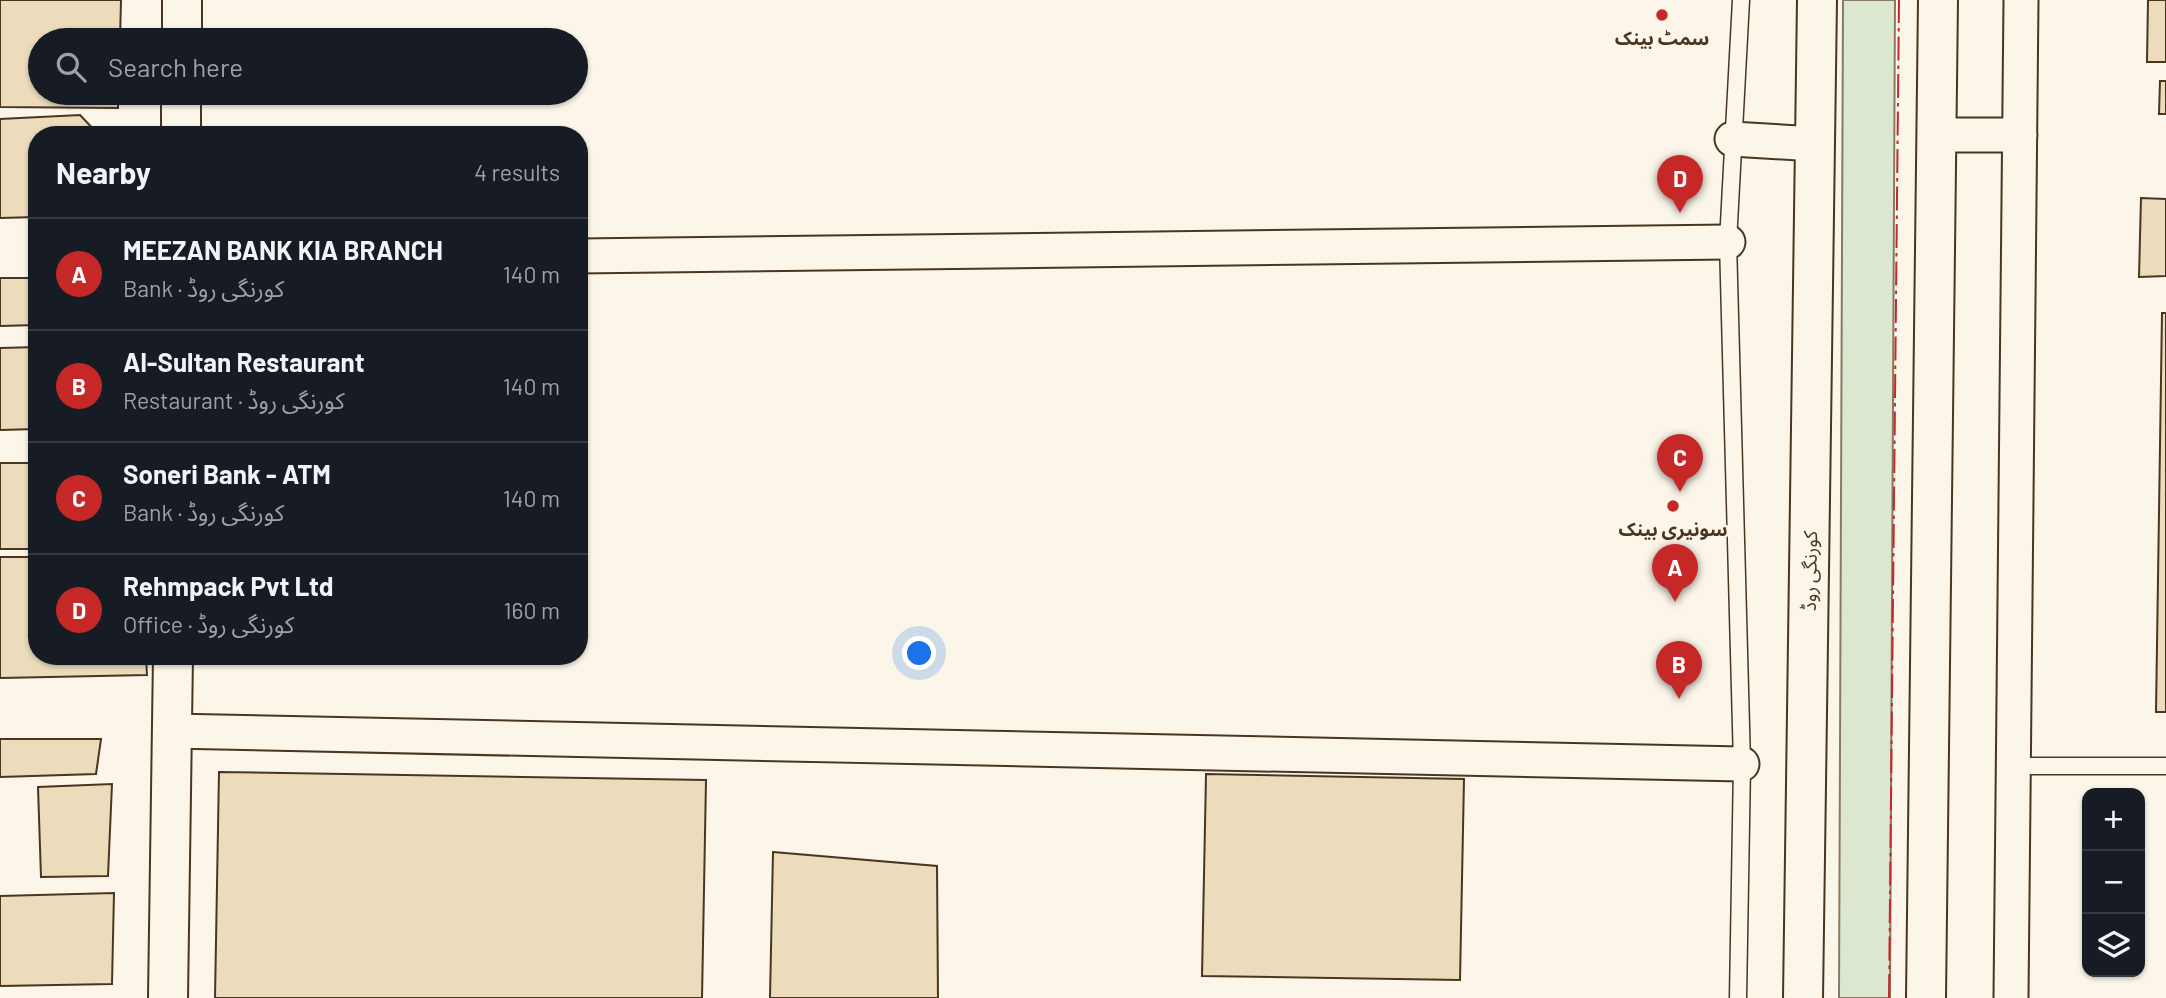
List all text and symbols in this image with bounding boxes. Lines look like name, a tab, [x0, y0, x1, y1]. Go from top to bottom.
marker: سمٹ بینک	[1654, 7, 1670, 23]
place label: سمٹ بینک	[1615, 26, 1709, 49]
search box	[28, 28, 588, 105]
icon: search	[52, 48, 90, 86]
text: Search here	[108, 51, 243, 82]
text: Nearby	[56, 154, 151, 190]
pin: D	[1657, 155, 1703, 213]
text: 4 results	[474, 158, 560, 186]
text: MEEZAN BANK KIA BRANCH	[123, 234, 443, 265]
text: A	[71, 260, 87, 288]
text: 140 m	[503, 260, 560, 288]
text: Bank · کورنگی روڈ	[123, 274, 284, 302]
text: Al-Sultan Restaurant	[123, 346, 365, 377]
text: B	[72, 372, 86, 400]
text: 140 m	[503, 372, 560, 400]
text: Restaurant · کورنگی روڈ	[123, 386, 345, 414]
pin: C	[1657, 434, 1703, 492]
text: Soneri Bank - ATM	[123, 458, 331, 489]
text: C	[72, 484, 86, 512]
text: 140 m	[503, 484, 560, 512]
text: Bank · کورنگی روڈ	[123, 498, 284, 526]
marker: سونیری بینک	[1665, 498, 1681, 514]
place label: سونیری بینک	[1619, 517, 1727, 541]
street label: کورنگی روڈ	[1797, 529, 1822, 611]
pin: A	[1652, 544, 1698, 602]
text: Rehmpack Pvt Ltd	[123, 570, 333, 601]
text: D	[72, 596, 86, 624]
text: 160 m	[503, 596, 560, 624]
text: Office · کورنگی روڈ	[123, 610, 294, 638]
your location	[902, 636, 936, 670]
pin: B	[1656, 641, 1702, 699]
map controls	[2082, 788, 2145, 977]
button: +	[2082, 788, 2145, 851]
button: −	[2082, 851, 2145, 914]
button: layers	[2082, 914, 2145, 977]

